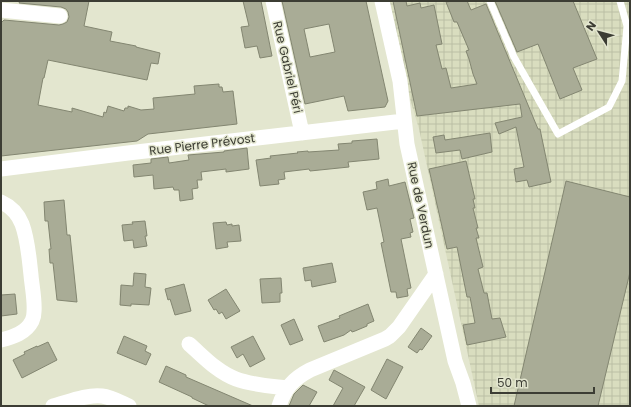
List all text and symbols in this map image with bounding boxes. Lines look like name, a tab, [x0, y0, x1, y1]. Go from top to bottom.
north arrow	[579, 12, 619, 52]
text: N	[582, 18, 600, 34]
street label: Rue Gabriel Péri	[269, 19, 307, 115]
street label: Rue Pierre Prévost	[148, 129, 256, 159]
street label: Rue de Verdun	[404, 160, 438, 250]
scale bar	[491, 369, 594, 395]
text: 50 m	[497, 374, 528, 391]

